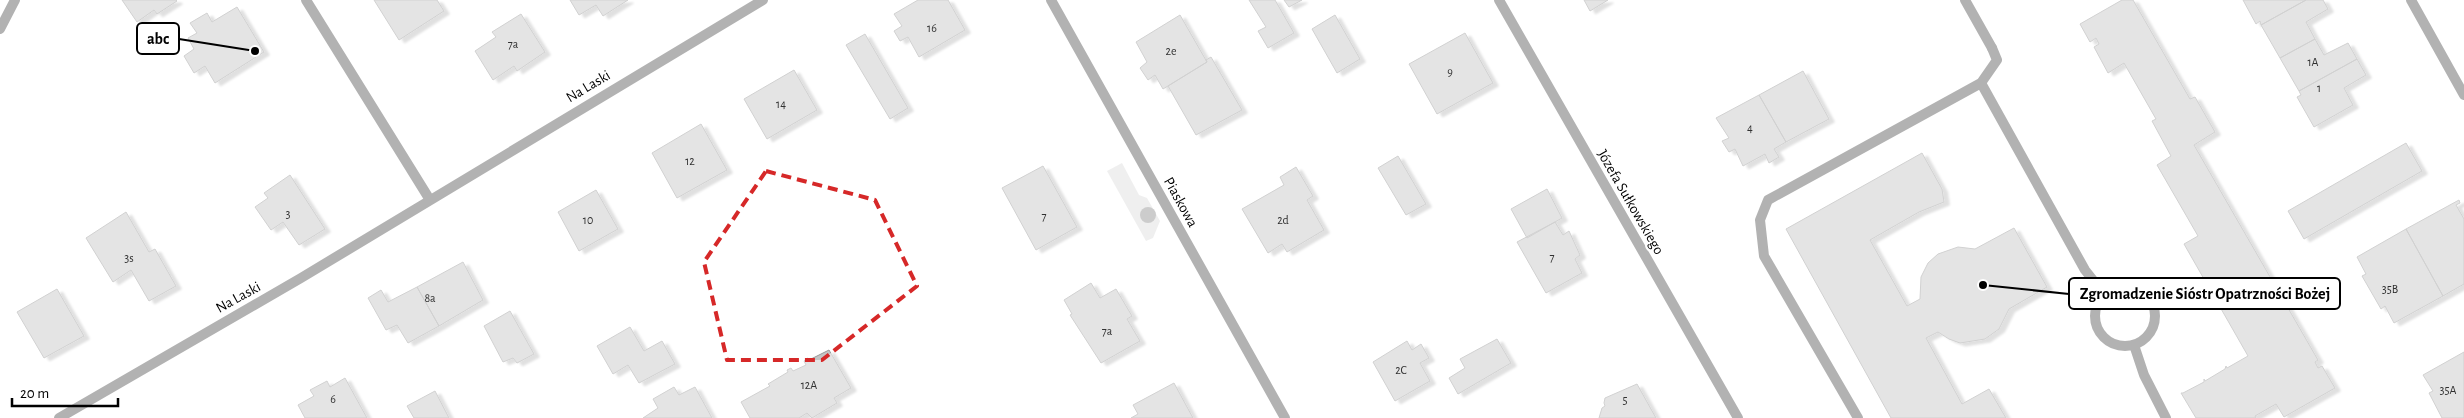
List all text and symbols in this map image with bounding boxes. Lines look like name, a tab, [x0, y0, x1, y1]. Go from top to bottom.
house number: 16	[927, 22, 937, 34]
callout: abc	[137, 23, 179, 54]
text: abc	[147, 31, 169, 47]
house number: 7a	[508, 38, 519, 50]
house number: 2e	[1166, 45, 1177, 57]
house number: 1A	[2307, 56, 2319, 68]
house number: 9	[1447, 66, 1453, 78]
street label: Na Laski	[564, 67, 613, 105]
house number: 1	[2317, 82, 2321, 94]
house number: 14	[776, 98, 786, 110]
house number: 4	[1747, 122, 1753, 134]
street label: Józefa Sułkowskiego	[1595, 147, 1667, 257]
house number: 12	[685, 155, 695, 167]
street label: Piaskowa	[1161, 175, 1200, 230]
house number: 3	[286, 208, 291, 220]
house number: 7	[1041, 210, 1047, 222]
house number: 10	[583, 214, 593, 226]
house number: 2d	[1277, 214, 1289, 226]
house number: 7	[1549, 251, 1555, 263]
house number: 3s	[124, 252, 134, 264]
callout: Zgromadzenie Sióstr Opatrzności Bożej	[2069, 278, 2340, 309]
street label: Na Laski	[213, 279, 263, 316]
house number: 35B	[2382, 283, 2398, 295]
text: Zgromadzenie Sióstr Opatrzności Bożej	[2080, 286, 2330, 303]
house number: 8a	[424, 292, 436, 304]
house number: 7a	[1102, 325, 1113, 337]
house number: 2C	[1395, 364, 1407, 376]
scale bar	[12, 376, 119, 408]
house number: 12A	[801, 379, 817, 391]
house number: 35A	[2440, 384, 2457, 396]
text: 20 m	[20, 386, 49, 401]
house number: 6	[330, 393, 336, 405]
house number: 5	[1622, 394, 1628, 406]

